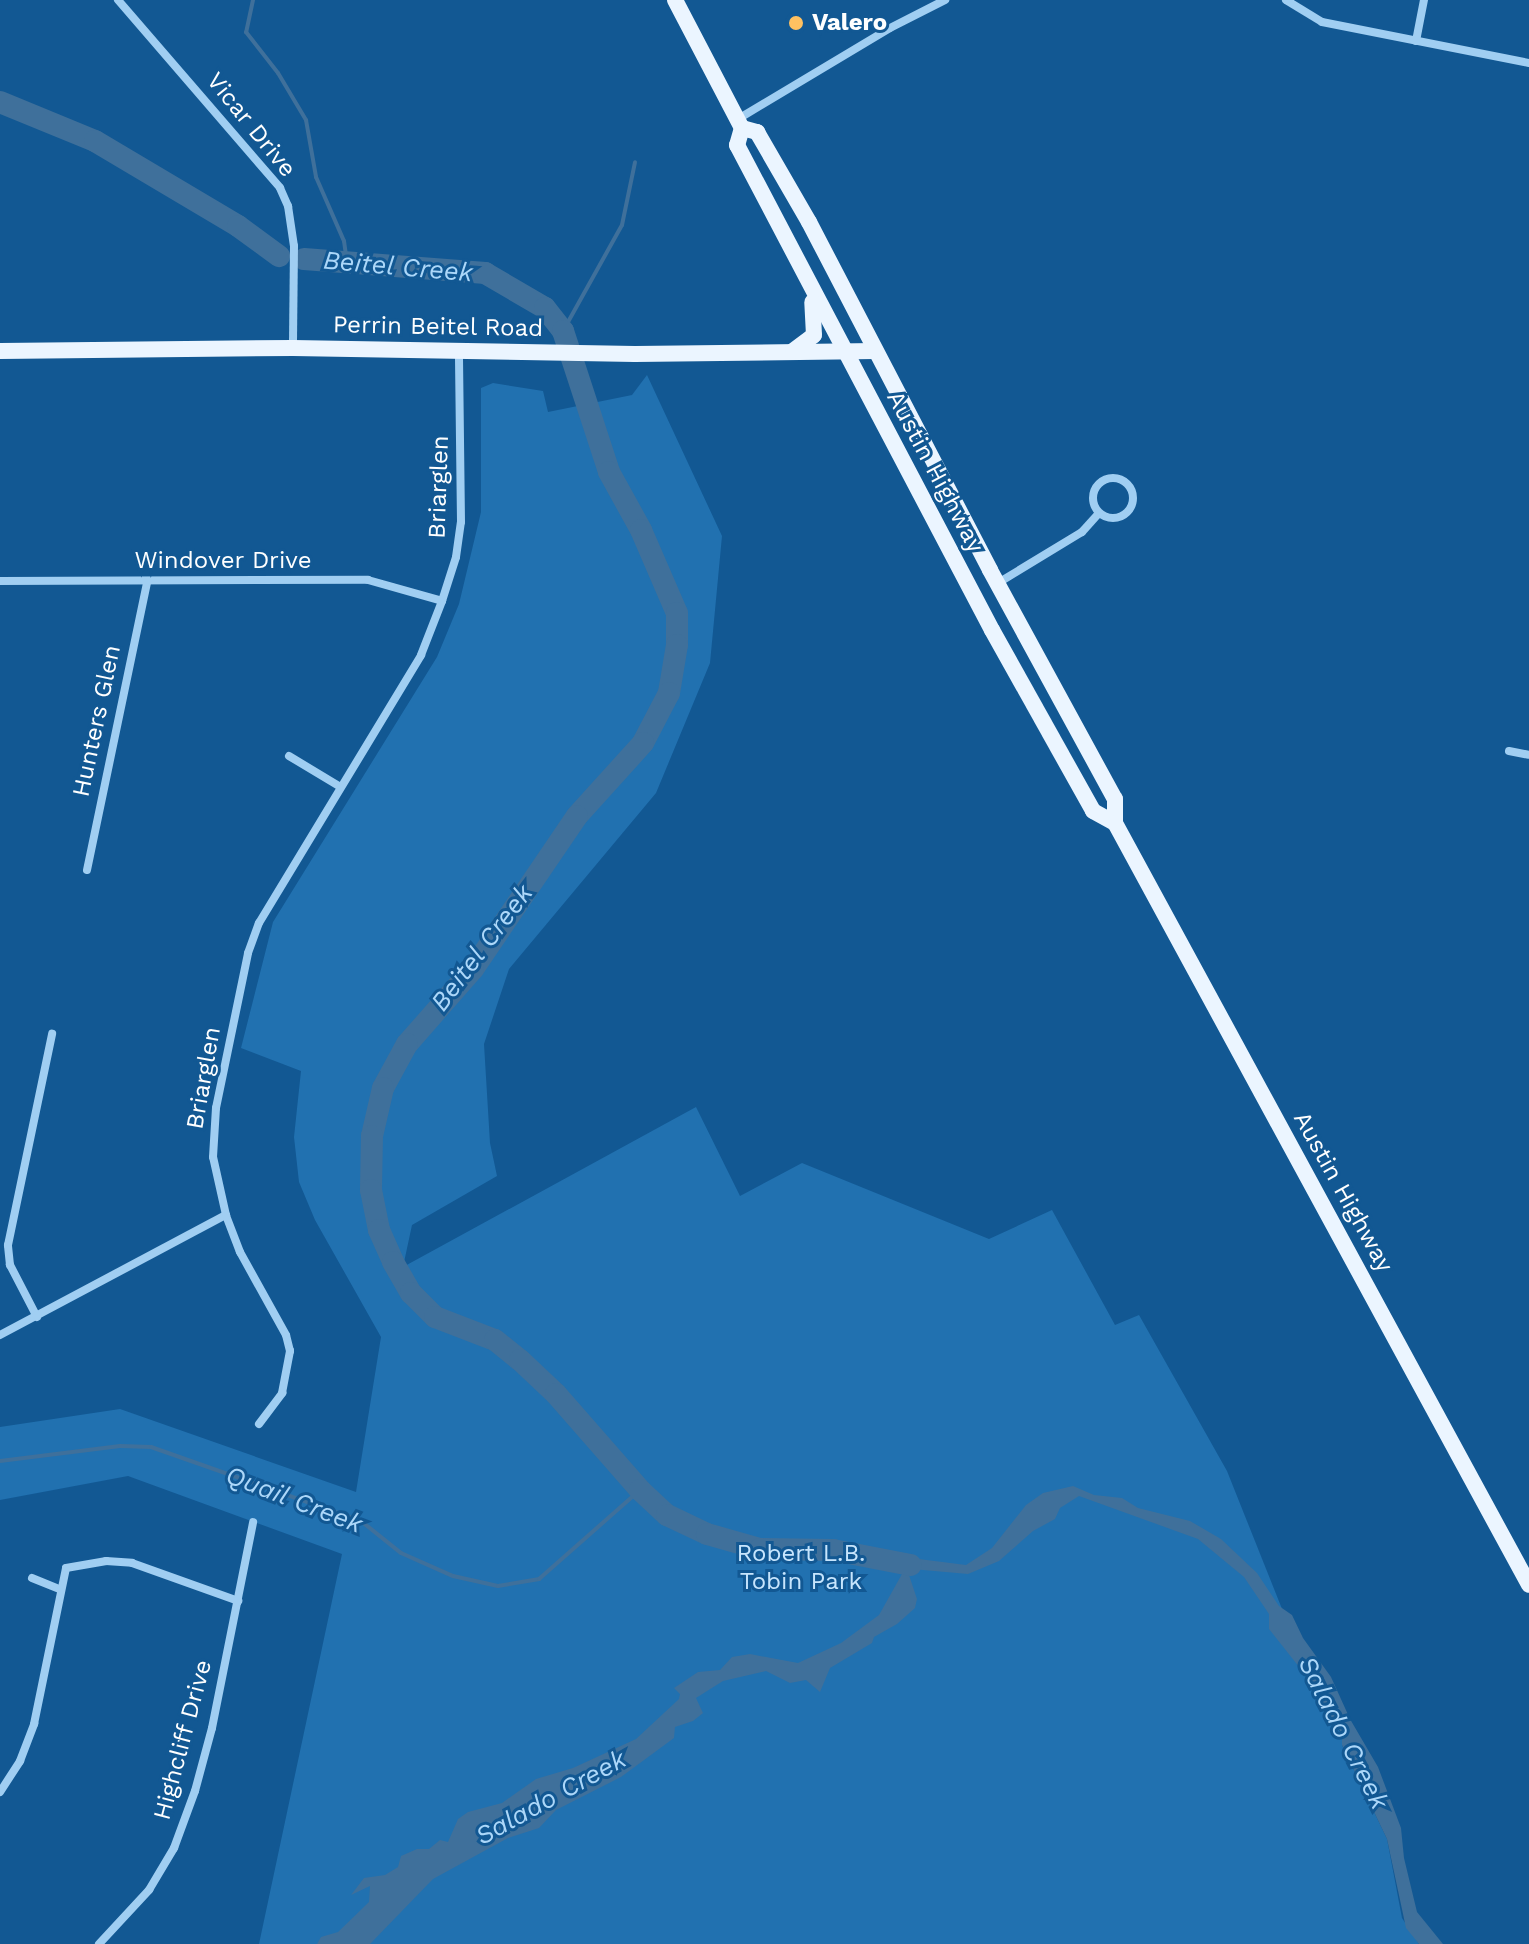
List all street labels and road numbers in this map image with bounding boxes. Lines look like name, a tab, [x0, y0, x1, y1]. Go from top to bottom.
street label: Vicar Drive	[200, 67, 302, 183]
street label: Perrin Beitel Road	[332, 311, 544, 343]
street label: Austin Highway	[880, 386, 990, 558]
street label: Briarglen	[423, 435, 455, 539]
street label: Windover Drive	[134, 547, 312, 575]
street label: Hunters Glen	[67, 643, 127, 799]
street label: Briarglen	[181, 1025, 227, 1131]
street label: Austin Highway	[1287, 1107, 1399, 1277]
street label: Highcliff Drive	[148, 1656, 218, 1824]

